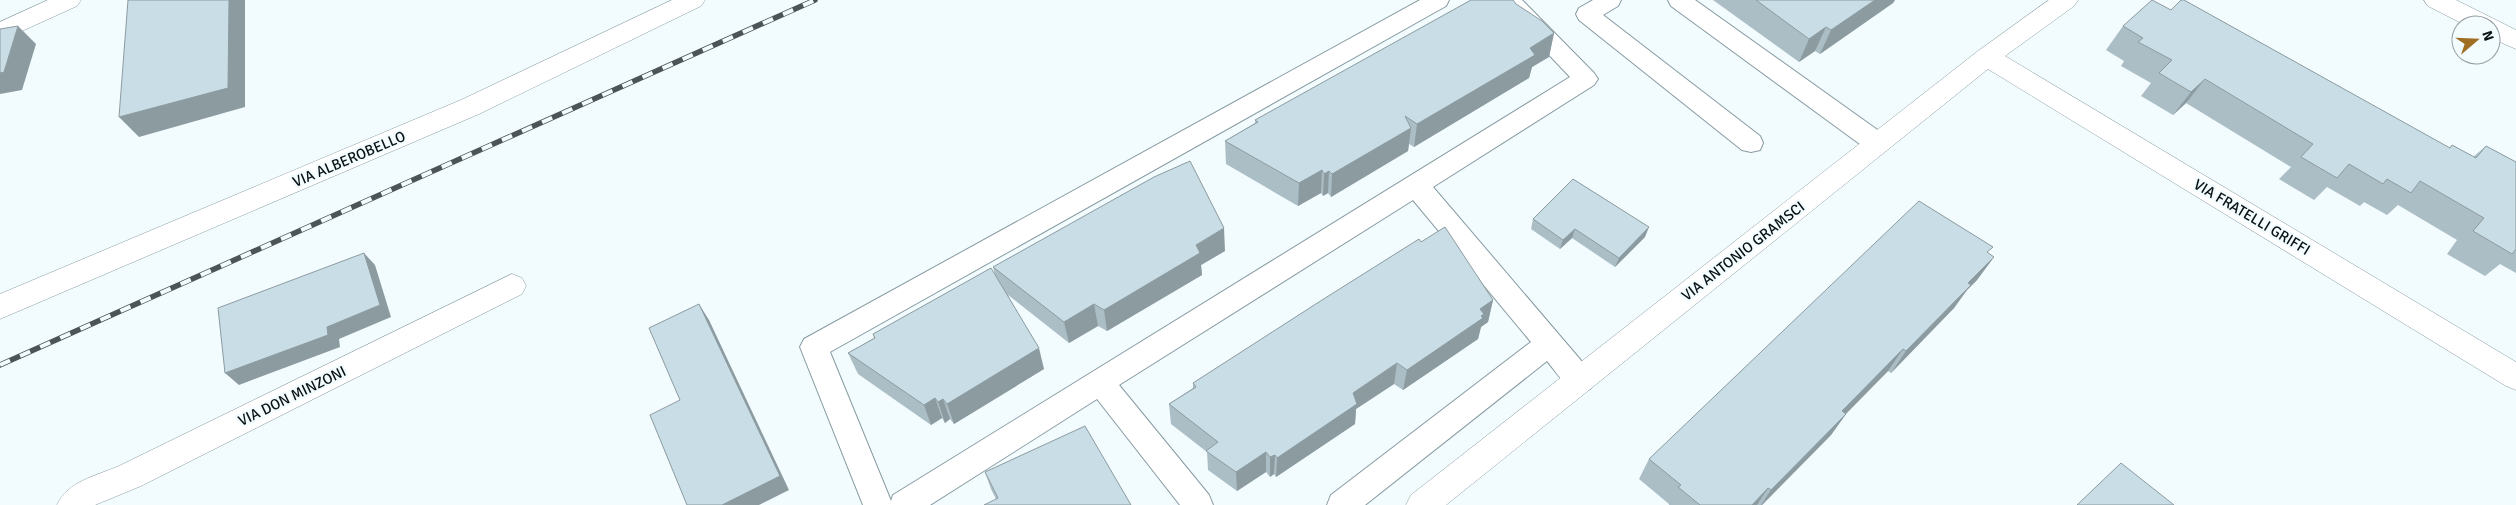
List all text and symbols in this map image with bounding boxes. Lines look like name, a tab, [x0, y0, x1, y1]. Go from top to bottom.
north arrow	[2451, 15, 2501, 65]
text: N	[2478, 29, 2497, 43]
street label: VIA ALBEROBELLO	[290, 127, 408, 191]
street label: VIA FRATELLI GRIFFI	[2191, 175, 2313, 259]
street label: VIA ANTONIO GRAMSCI	[1678, 197, 1808, 305]
street label: VIA DON MINZONI	[235, 362, 349, 430]

